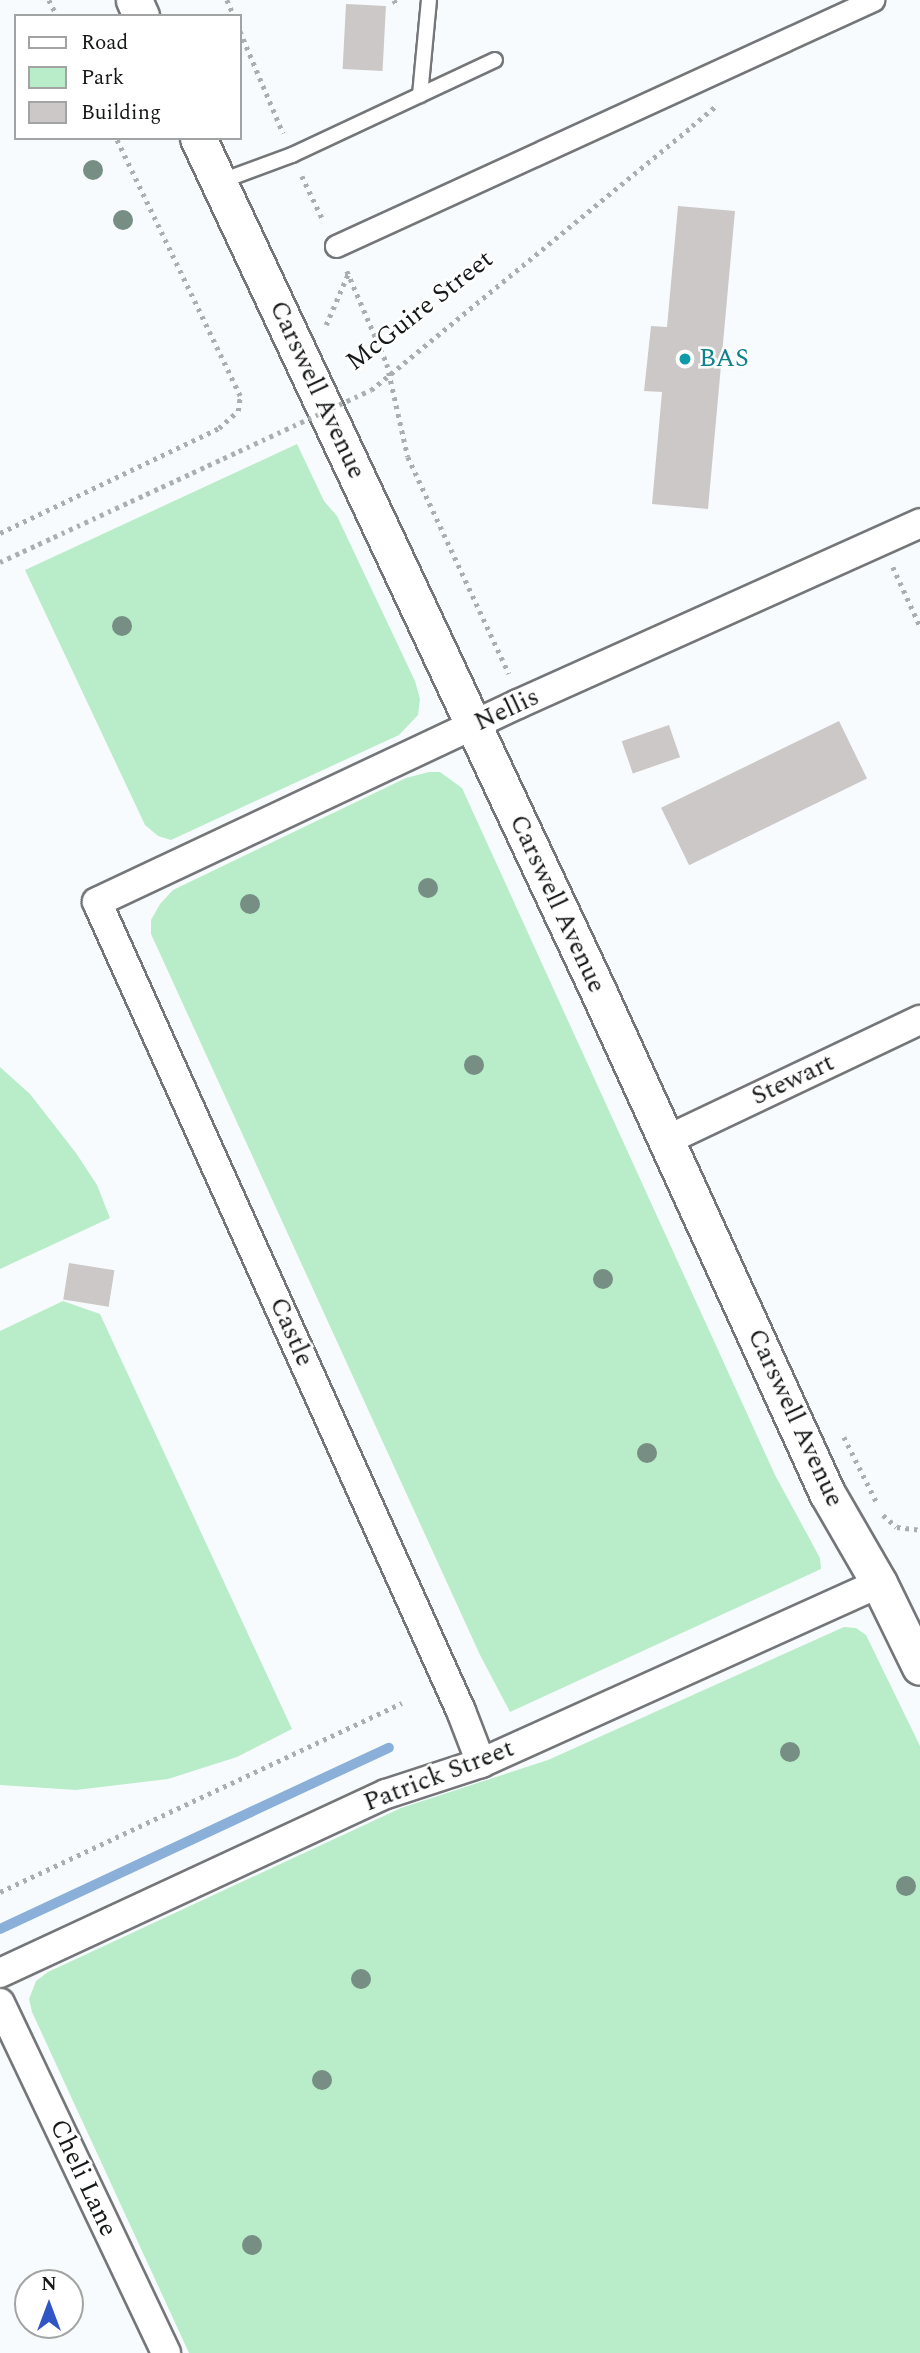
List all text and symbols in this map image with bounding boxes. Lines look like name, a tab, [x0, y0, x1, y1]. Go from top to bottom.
legend	[14, 14, 242, 140]
text: Road	[81, 27, 128, 59]
text: Park	[81, 62, 124, 94]
text: Building	[81, 97, 161, 129]
street label: McGuire Street	[340, 244, 500, 378]
street label: Carswell Avenue	[262, 296, 372, 484]
place label: BAS	[699, 343, 749, 375]
marker: BAS	[677, 351, 693, 367]
street label: Nellis	[470, 681, 544, 739]
street label: Carswell Avenue	[502, 810, 612, 998]
street label: Stewart	[747, 1047, 839, 1113]
street label: Castle	[262, 1293, 320, 1371]
street label: Carswell Avenue	[740, 1324, 850, 1512]
street label: Patrick Street	[359, 1733, 519, 1819]
street label: Cheli Lane	[42, 2114, 124, 2242]
north arrow	[14, 2269, 84, 2339]
text: N	[41, 2270, 57, 2299]

